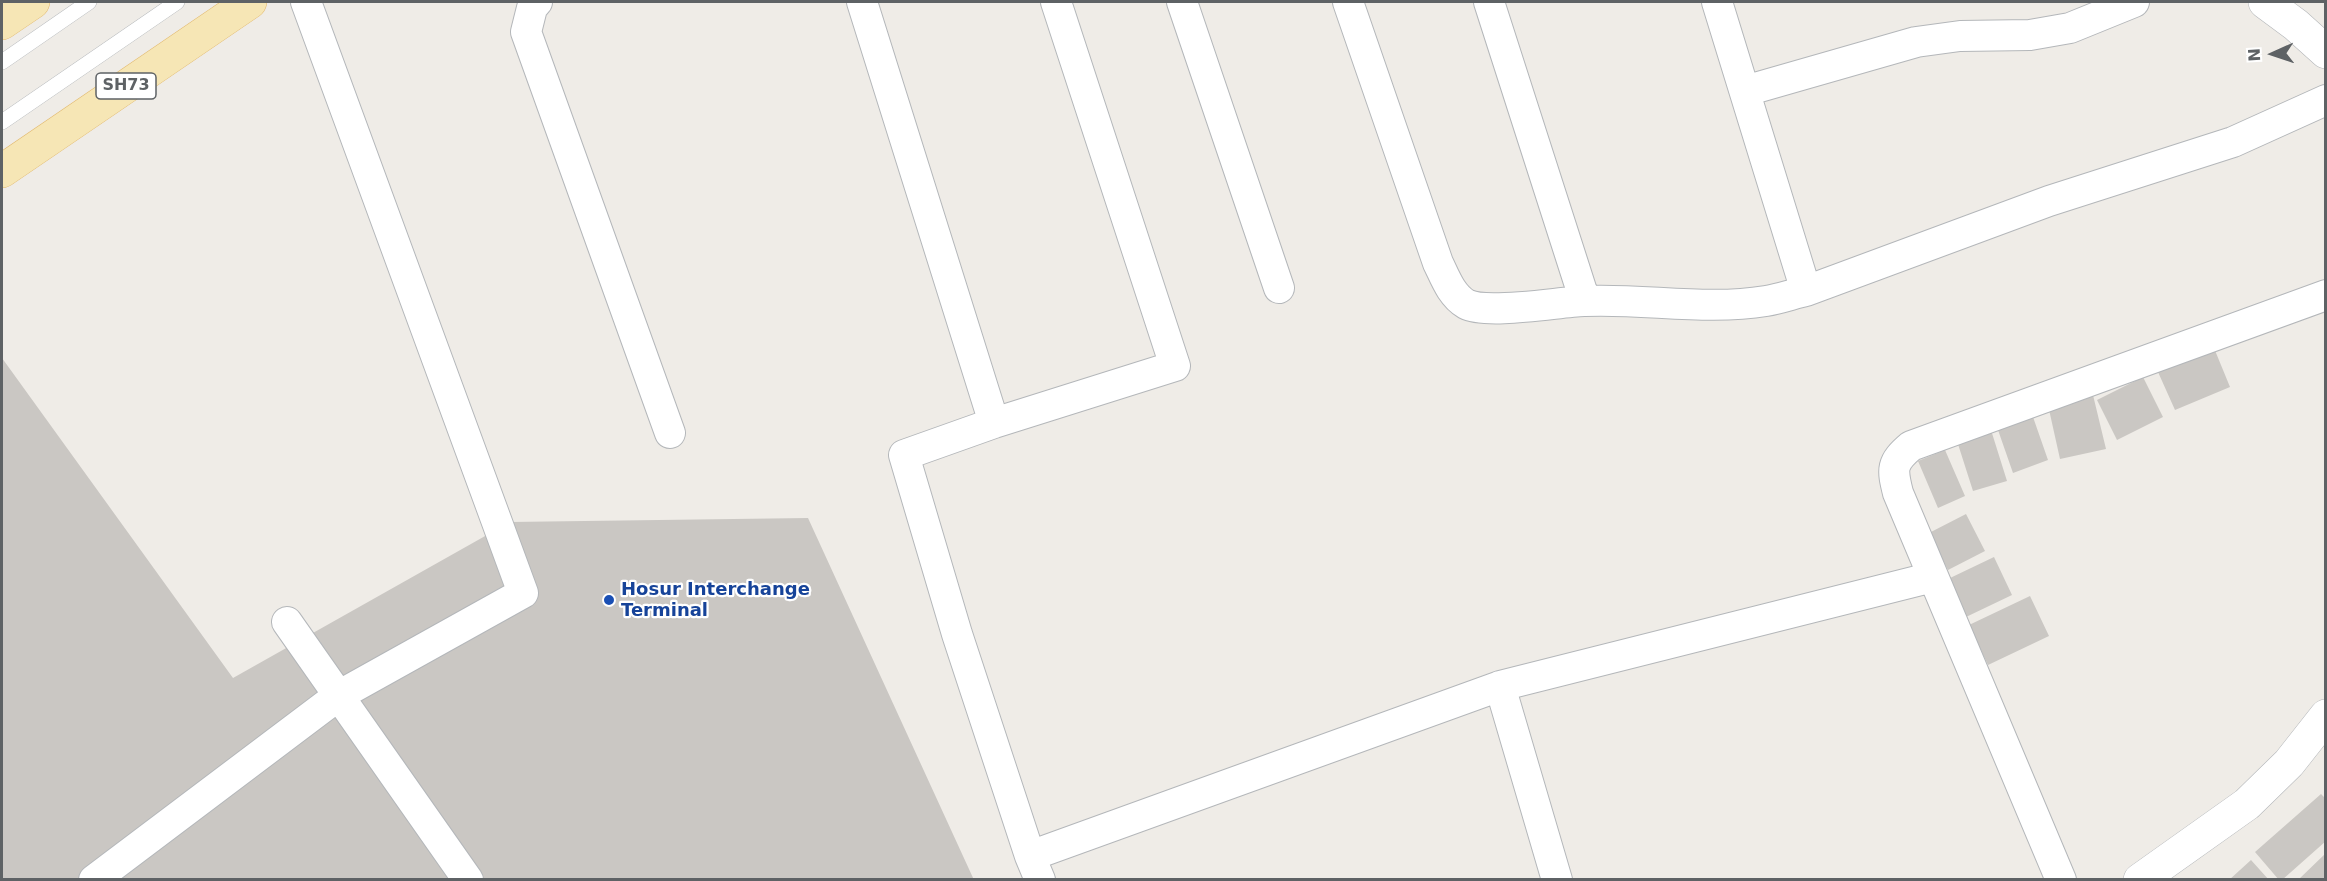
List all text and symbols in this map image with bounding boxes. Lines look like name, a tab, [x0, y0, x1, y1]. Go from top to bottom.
north arrow	[2243, 24, 2303, 84]
text: N	[2245, 48, 2264, 62]
road number: SH73	[96, 73, 156, 99]
place label: Hosur Interchange Terminal	[621, 579, 810, 622]
marker: Hosur Interchange Terminal	[602, 593, 616, 607]

